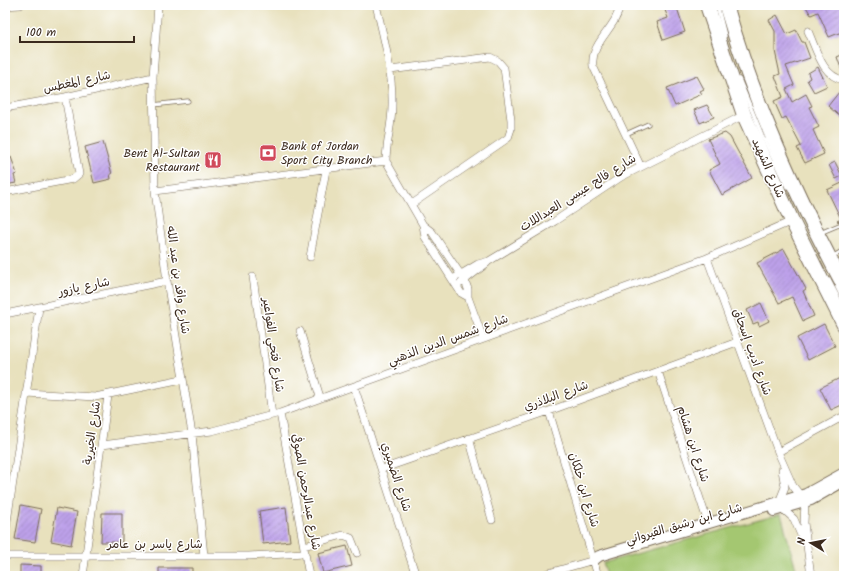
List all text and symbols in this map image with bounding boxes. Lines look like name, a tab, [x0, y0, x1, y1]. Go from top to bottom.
scale bar	[20, 18, 134, 44]
text: 100 m	[26, 23, 57, 42]
street label: شارع المغطس	[42, 66, 112, 98]
street label: شارع الشهيد	[746, 135, 790, 201]
place label: Bank of Jordan Sport City Branch	[281, 137, 373, 170]
bank icon: Bank of Jordan Sport City Branch	[258, 143, 278, 163]
place label: Bent Al-Sultan Restaurant	[124, 144, 200, 177]
street label: شارع فالح عيسى العبداللات	[516, 149, 640, 237]
restaurant icon: Bent Al-Sultan Restaurant	[203, 150, 223, 170]
street label: شارع واقد بن عبد الله	[161, 225, 195, 335]
street label: شارع يازور	[56, 272, 112, 302]
street label: شارع فتحي الفواعير	[256, 295, 289, 394]
street label: شارع أديب إسحاق	[727, 306, 777, 398]
street label: شارع شمس الدين الذهبي	[385, 309, 511, 372]
street label: شارع البلاذري	[521, 376, 591, 416]
street label: شارع الخيرية	[78, 400, 106, 466]
street label: شارع ابن هشام	[672, 403, 714, 485]
street label: شارع عبدالرحمن الصوفي	[286, 432, 326, 552]
street label: شارع الضميري	[376, 440, 416, 514]
street label: شارع ابن خلكان	[564, 450, 604, 530]
street label: شارع ابن رشيق القيرواني	[623, 498, 745, 551]
north arrow	[791, 523, 831, 563]
street label: شارع ياسر بن عامر	[106, 535, 203, 554]
text: N	[793, 536, 812, 546]

